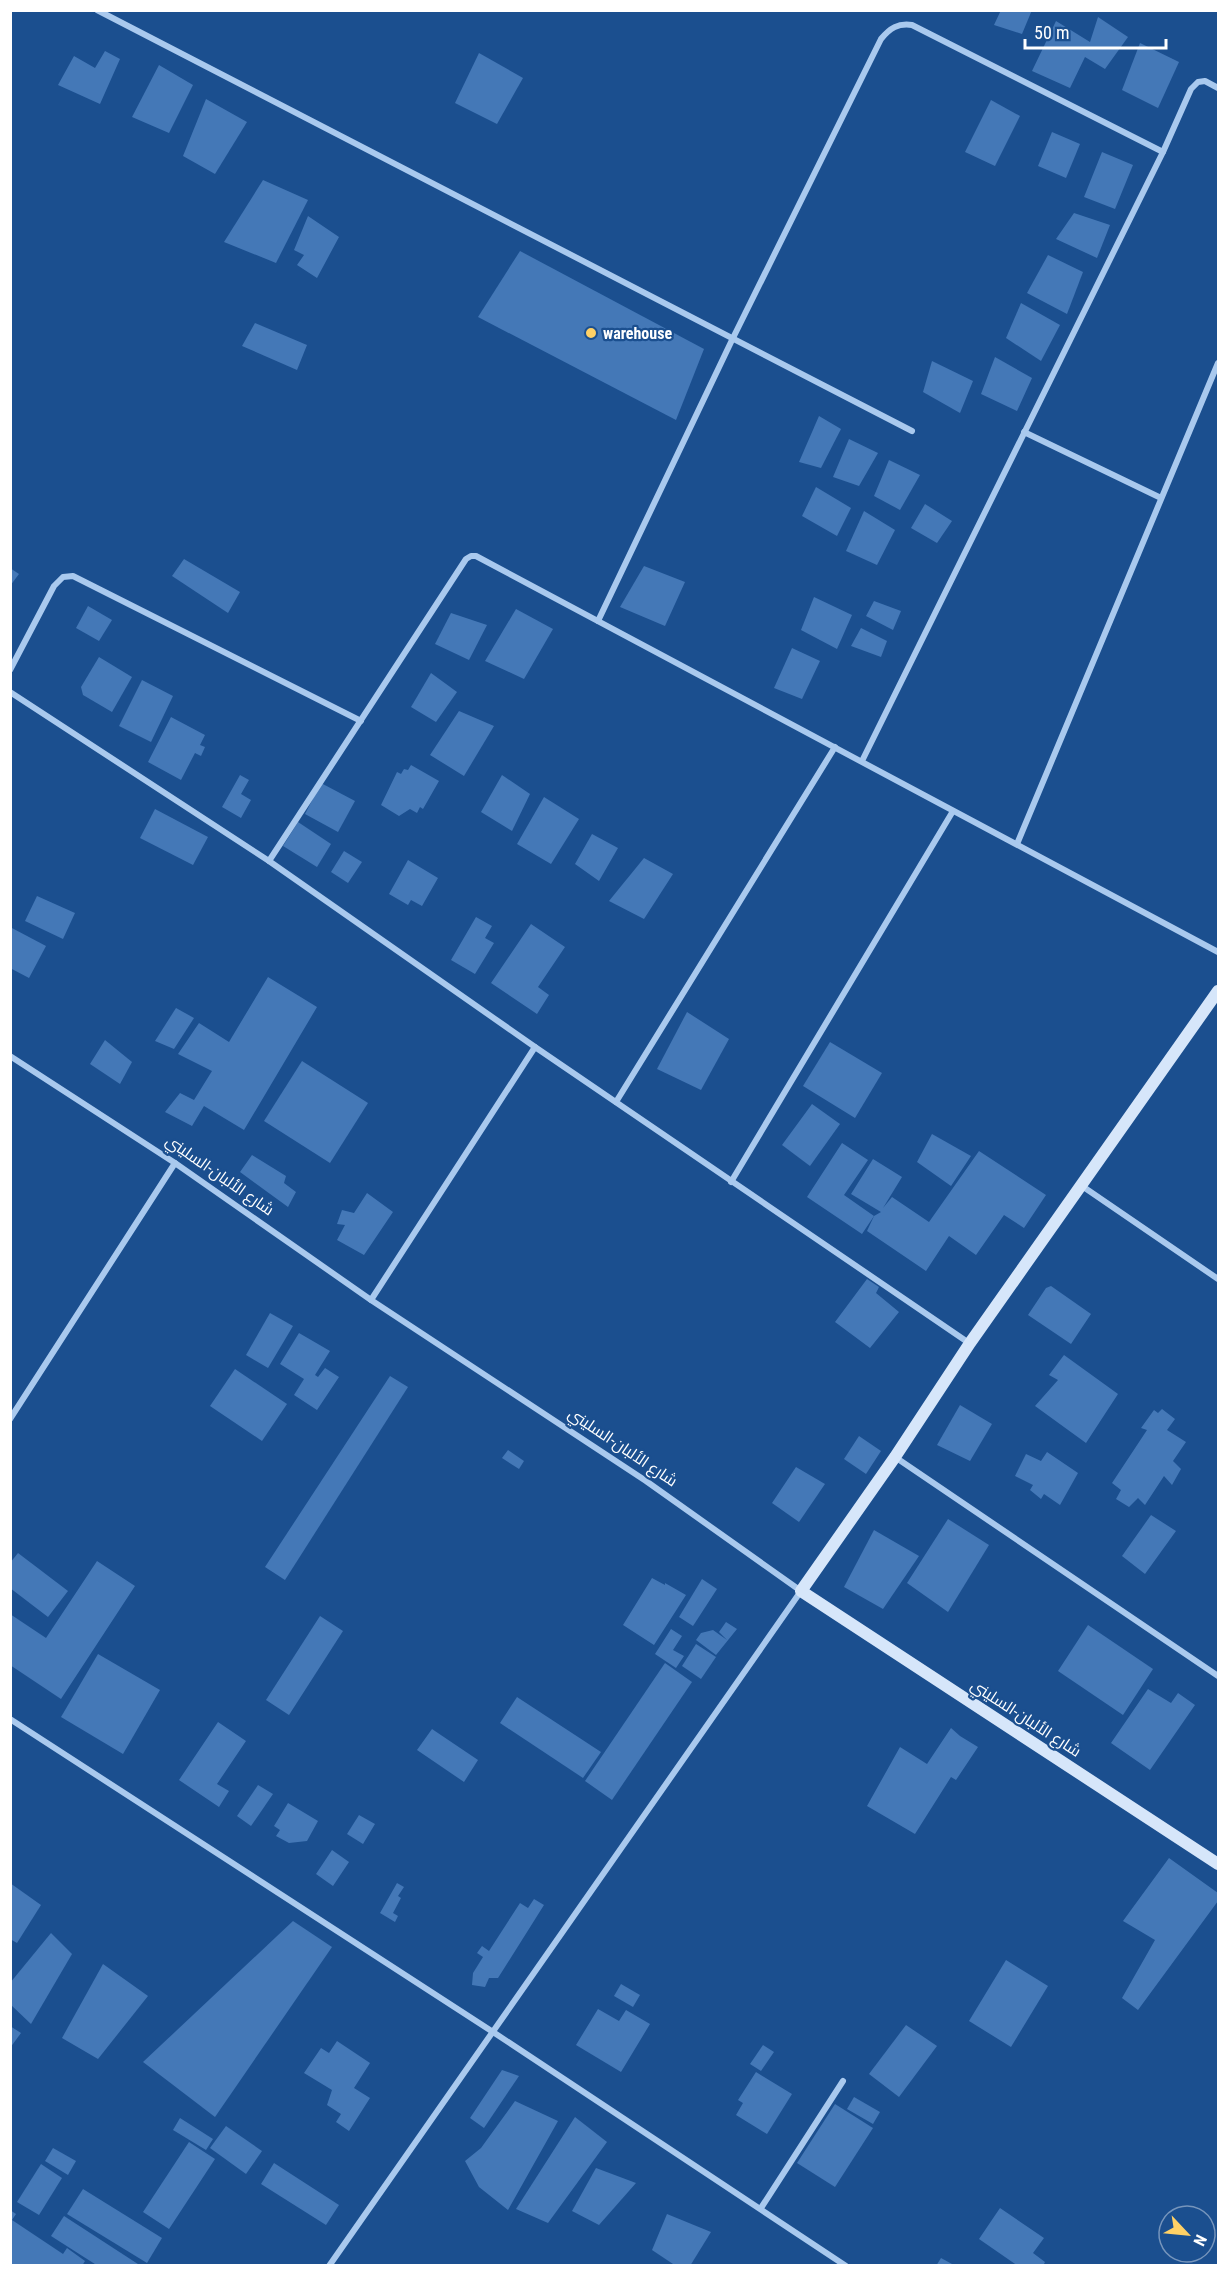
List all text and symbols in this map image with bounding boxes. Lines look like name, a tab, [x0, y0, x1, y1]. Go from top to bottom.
scale bar	[1025, 12, 1166, 50]
text: 50 m	[1034, 22, 1069, 43]
place label: warehouse	[603, 324, 672, 343]
marker: warehouse	[584, 326, 598, 340]
street label: شارع الألبان-السليني	[160, 1131, 278, 1223]
street label: شارع الألبان-السليني	[563, 1403, 681, 1494]
street label: شارع الألبان-السليني	[965, 1675, 1085, 1764]
north arrow	[1157, 2204, 1217, 2264]
text: N	[1189, 2232, 1211, 2249]

